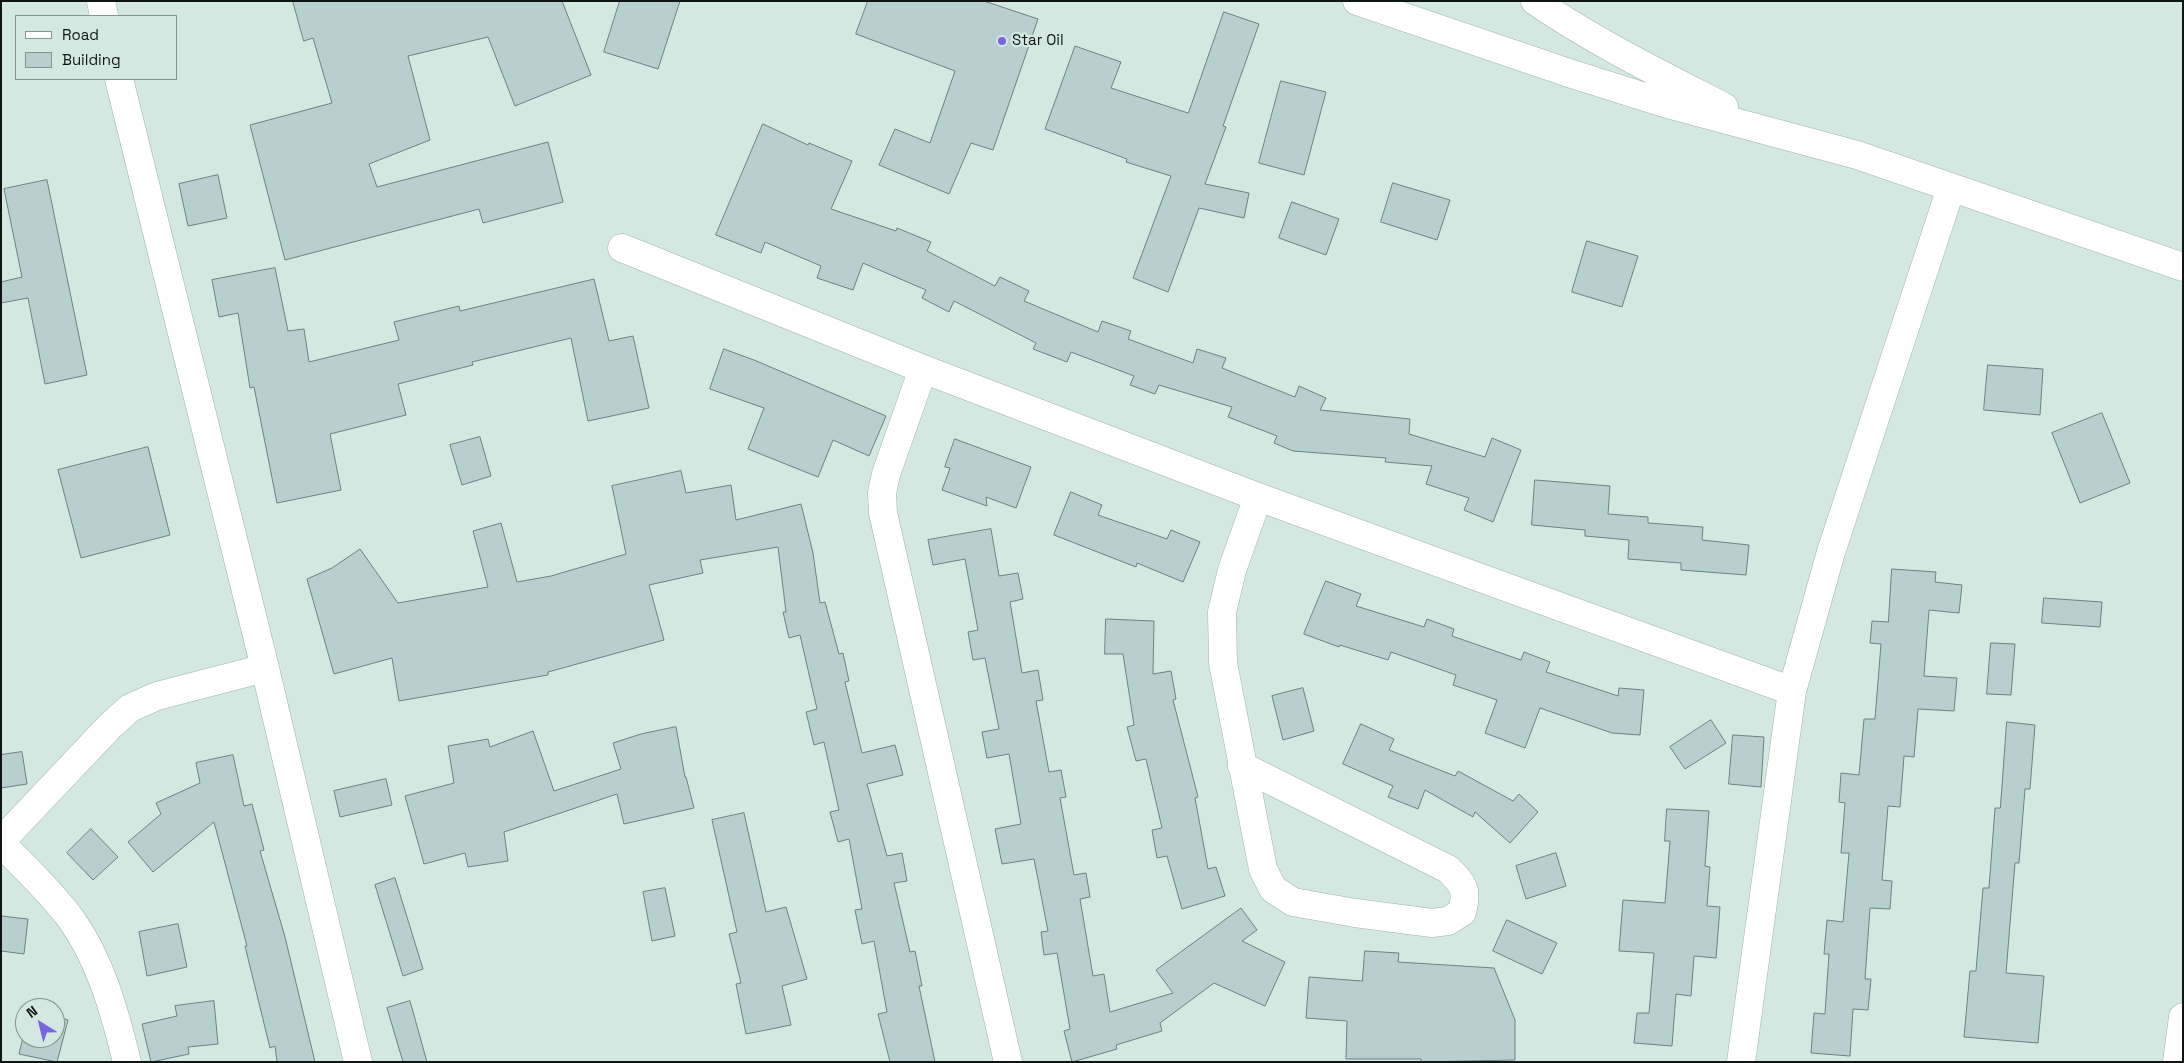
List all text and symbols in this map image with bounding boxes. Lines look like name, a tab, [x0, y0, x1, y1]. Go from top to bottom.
legend	[15, 15, 178, 80]
text: Road	[62, 25, 99, 44]
place label: Star Oil	[1012, 32, 1064, 50]
marker: Star Oil	[996, 35, 1008, 47]
text: Building	[62, 50, 121, 69]
north arrow	[15, 998, 65, 1048]
text: N	[23, 1002, 41, 1022]

